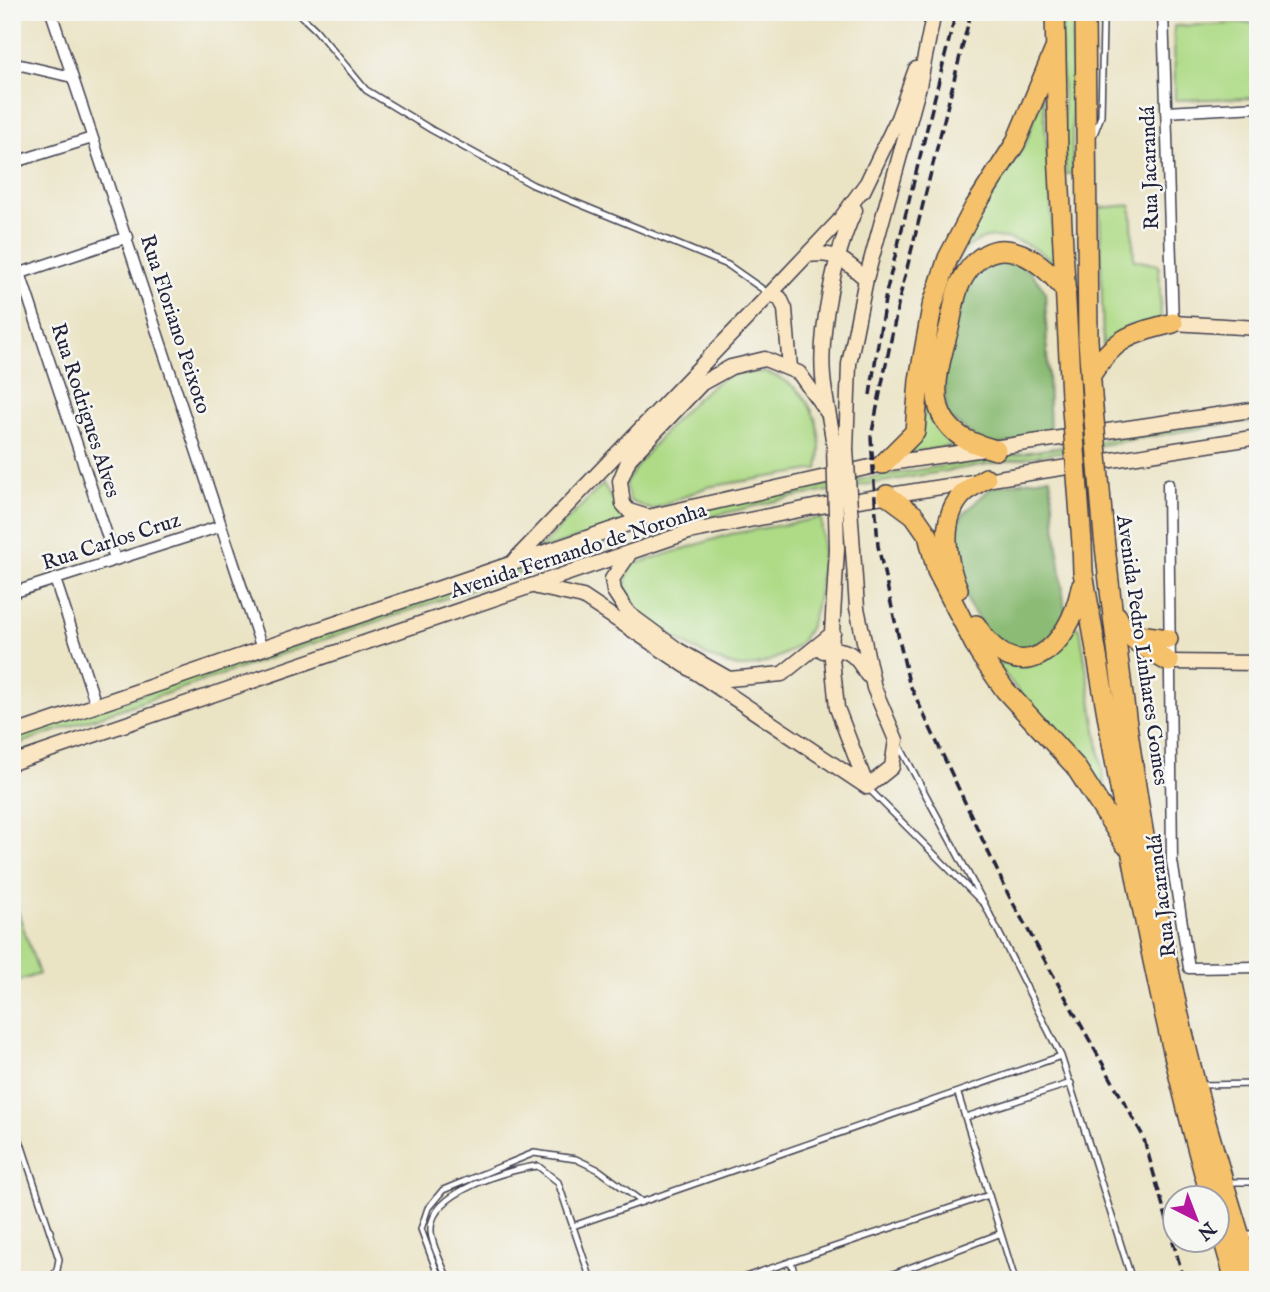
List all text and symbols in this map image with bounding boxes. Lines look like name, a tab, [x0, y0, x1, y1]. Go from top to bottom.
street label: Rua Jacarandá	[1135, 105, 1166, 230]
street label: Rua Floriano Peixoto	[133, 231, 216, 418]
street label: Rua Rodrigues Alves	[44, 320, 126, 501]
street label: Avenida Fernando de Noronha	[446, 497, 711, 606]
street label: Rua Carlos Cruz	[39, 507, 185, 578]
street label: Avenida Pedro Linhares Gomes	[1109, 512, 1174, 787]
street label: Rua Jacarandá	[1141, 832, 1183, 959]
north arrow	[1162, 1184, 1232, 1254]
text: N	[1191, 1215, 1221, 1245]

